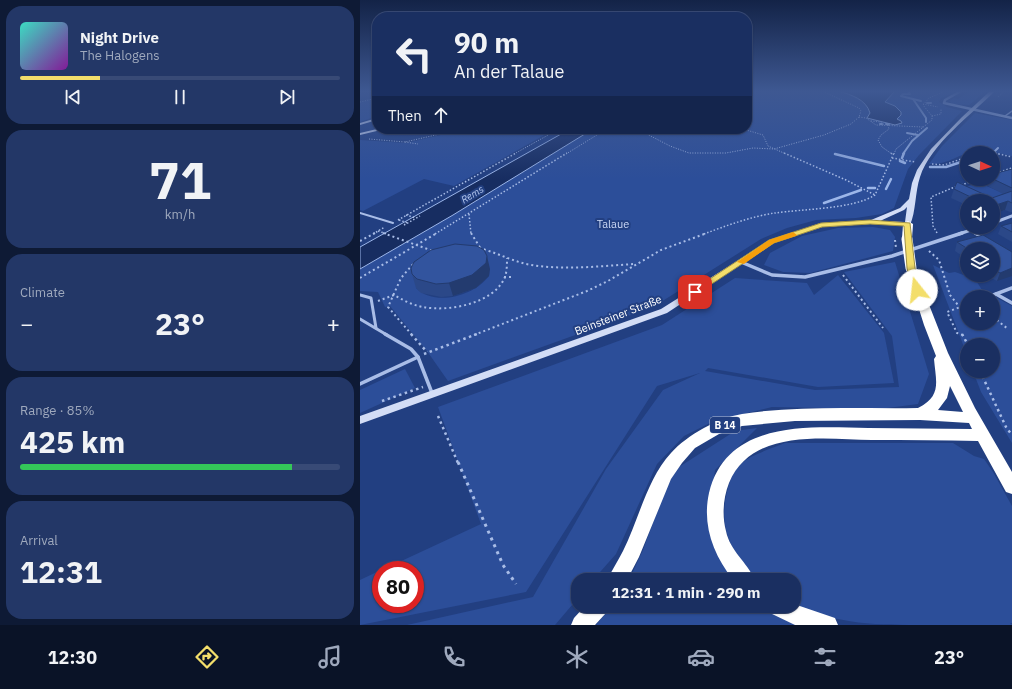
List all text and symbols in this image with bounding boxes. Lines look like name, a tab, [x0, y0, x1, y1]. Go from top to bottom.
text: 90 m	[454, 24, 519, 61]
text: Night Drive	[80, 28, 159, 47]
icon: left	[388, 28, 440, 80]
text: The Halogens	[80, 47, 160, 64]
text: An der Talaue	[454, 60, 564, 83]
icon: previous	[62, 86, 84, 108]
icon: pause	[169, 86, 191, 108]
icon: next	[276, 86, 298, 108]
icon: ahead	[430, 104, 452, 126]
text: Then	[388, 106, 422, 125]
text: 71	[149, 146, 211, 213]
north arrow	[960, 146, 1000, 186]
map controls	[960, 146, 1000, 378]
water label: Rems	[459, 182, 486, 206]
button: sound	[960, 194, 1000, 234]
text: km/h	[165, 206, 195, 223]
park label: Talaue	[597, 217, 629, 231]
button: layers	[960, 242, 1000, 282]
position arrow	[896, 269, 938, 311]
pin	[678, 275, 712, 309]
icon: arrive	[684, 281, 706, 303]
text: Climate	[20, 284, 65, 301]
button: +	[960, 290, 1000, 330]
street label: Beinsteiner Straße	[572, 292, 664, 338]
text: 23°	[155, 304, 205, 343]
text: −	[20, 309, 33, 338]
text: +	[327, 309, 340, 338]
button: −	[960, 338, 1000, 378]
text: Range · 85%	[20, 402, 94, 419]
road number: B 14	[710, 417, 740, 433]
text: 425 km	[20, 422, 125, 461]
text: Arrival	[20, 532, 58, 549]
text: 12:31	[20, 552, 102, 591]
speed limit sign: 80	[372, 561, 424, 613]
text: 12:31 · 1 min · 290 m	[612, 583, 760, 602]
icon: directions	[193, 643, 221, 671]
icon: music	[316, 643, 344, 671]
icon: phone	[440, 643, 468, 671]
icon: climate	[563, 643, 591, 671]
icon: car	[687, 643, 715, 671]
icon: filters	[811, 643, 839, 671]
text: 12:30	[48, 646, 97, 669]
text: 23°	[934, 646, 964, 669]

